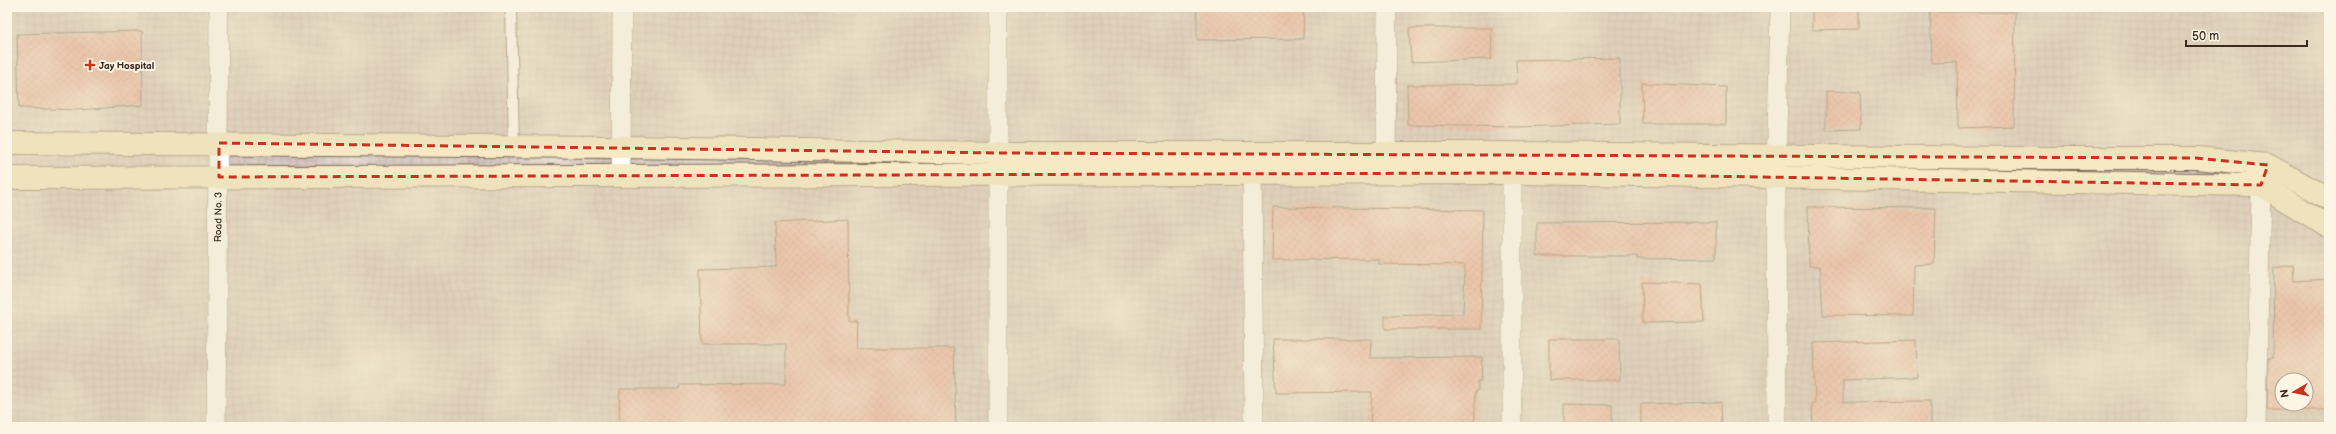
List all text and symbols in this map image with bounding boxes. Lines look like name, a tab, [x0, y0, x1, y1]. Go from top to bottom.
scale bar	[2186, 22, 2307, 48]
text: 50 m	[2192, 29, 2219, 44]
marker: Jay Hospital	[84, 59, 96, 71]
place label: Jay Hospital	[99, 60, 154, 72]
street label: Road No. 3	[212, 192, 225, 242]
north arrow	[2274, 372, 2314, 412]
text: N	[2278, 388, 2292, 399]

